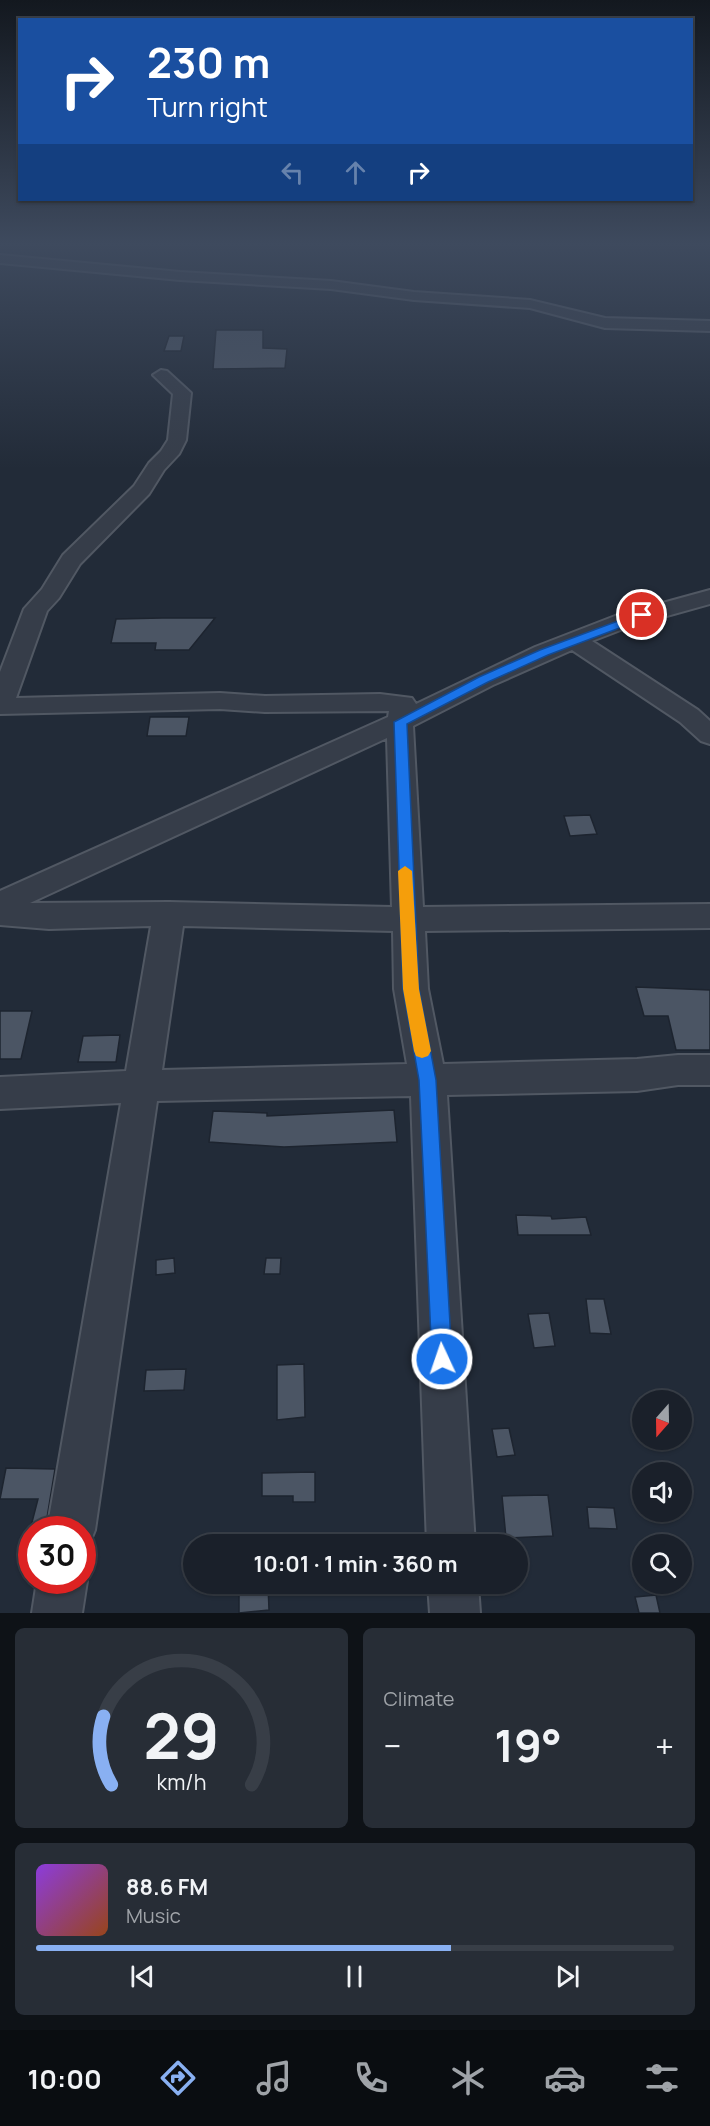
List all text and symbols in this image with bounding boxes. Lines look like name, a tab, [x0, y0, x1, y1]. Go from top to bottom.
text: 230 m	[147, 33, 270, 91]
icon: right	[48, 42, 126, 120]
text: Turn right	[147, 88, 268, 125]
icon: left	[276, 156, 309, 189]
icon: ahead	[339, 156, 372, 189]
icon: right	[402, 156, 435, 189]
pin	[616, 589, 667, 640]
icon: arrive	[625, 598, 658, 631]
position arrow	[410, 1327, 474, 1391]
north arrow	[632, 1390, 692, 1450]
map controls	[632, 1390, 692, 1594]
button: sound	[632, 1462, 692, 1522]
speed limit sign: 30	[18, 1516, 96, 1594]
button: search	[632, 1534, 692, 1594]
text: 10:01 · 1 min · 360 m	[254, 1549, 457, 1579]
text: Climate	[384, 1685, 455, 1712]
text: 29	[143, 1692, 219, 1778]
text: 19°	[494, 1714, 562, 1776]
text: −	[384, 1723, 401, 1768]
text: +	[655, 1723, 674, 1768]
text: km/h	[156, 1767, 206, 1796]
text: 88.6 FM	[126, 1872, 208, 1902]
text: Music	[126, 1902, 181, 1929]
icon: previous	[126, 1960, 159, 1993]
icon: pause	[338, 1960, 371, 1993]
icon: next	[551, 1960, 584, 1993]
icon: directions	[157, 2057, 199, 2099]
icon: music	[253, 2057, 295, 2099]
icon: phone	[350, 2057, 392, 2099]
icon: climate	[447, 2057, 489, 2099]
icon: car	[544, 2057, 586, 2099]
icon: filters	[641, 2057, 683, 2099]
text: 10:00	[27, 2060, 102, 2097]

